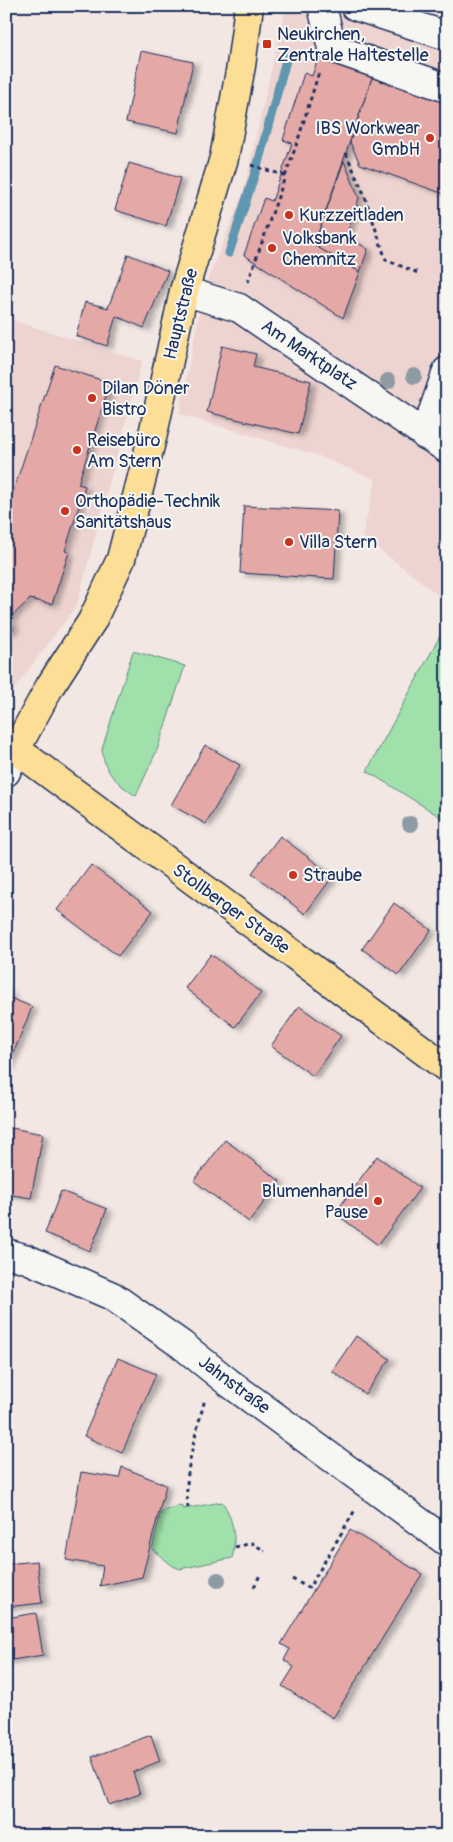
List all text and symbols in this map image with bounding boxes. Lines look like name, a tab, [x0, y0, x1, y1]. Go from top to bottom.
place label: Neukirchen, Zentrale Haltestelle	[277, 23, 429, 67]
marker: Neukirchen, Zentrale Haltestelle	[261, 38, 273, 50]
place label: IBS Workwear GmbH	[316, 117, 421, 161]
marker: IBS Workwear GmbH	[424, 132, 436, 144]
place label: Kurzzeitladen	[299, 204, 404, 227]
marker: Kurzzeitladen	[283, 209, 295, 221]
place label: Volksbank Chemnitz	[282, 227, 357, 271]
marker: Volksbank Chemnitz	[266, 242, 278, 254]
street label: Hauptstraße	[159, 266, 203, 362]
street label: Am Marktplatz	[257, 314, 361, 396]
place label: Dilan Döner Bistro	[102, 377, 190, 421]
marker: Dilan Döner Bistro	[86, 392, 98, 404]
place label: Reisebüro Am Stern	[87, 429, 161, 473]
marker: Reisebüro Am Stern	[71, 444, 83, 456]
place label: Orthopädie-Technik Sanitätshaus	[75, 490, 221, 534]
marker: Orthopädie-Technik Sanitätshaus	[59, 505, 71, 517]
place label: Villa Stern	[299, 531, 377, 554]
marker: Villa Stern	[283, 536, 295, 548]
street label: Stollberger Straße	[168, 859, 294, 959]
place label: Straube	[303, 864, 362, 887]
marker: Straube	[287, 869, 299, 881]
place label: Blumenhandel Pause	[262, 1180, 368, 1224]
marker: Blumenhandel Pause	[372, 1195, 384, 1207]
street label: Jahnstraße	[194, 1351, 275, 1420]

